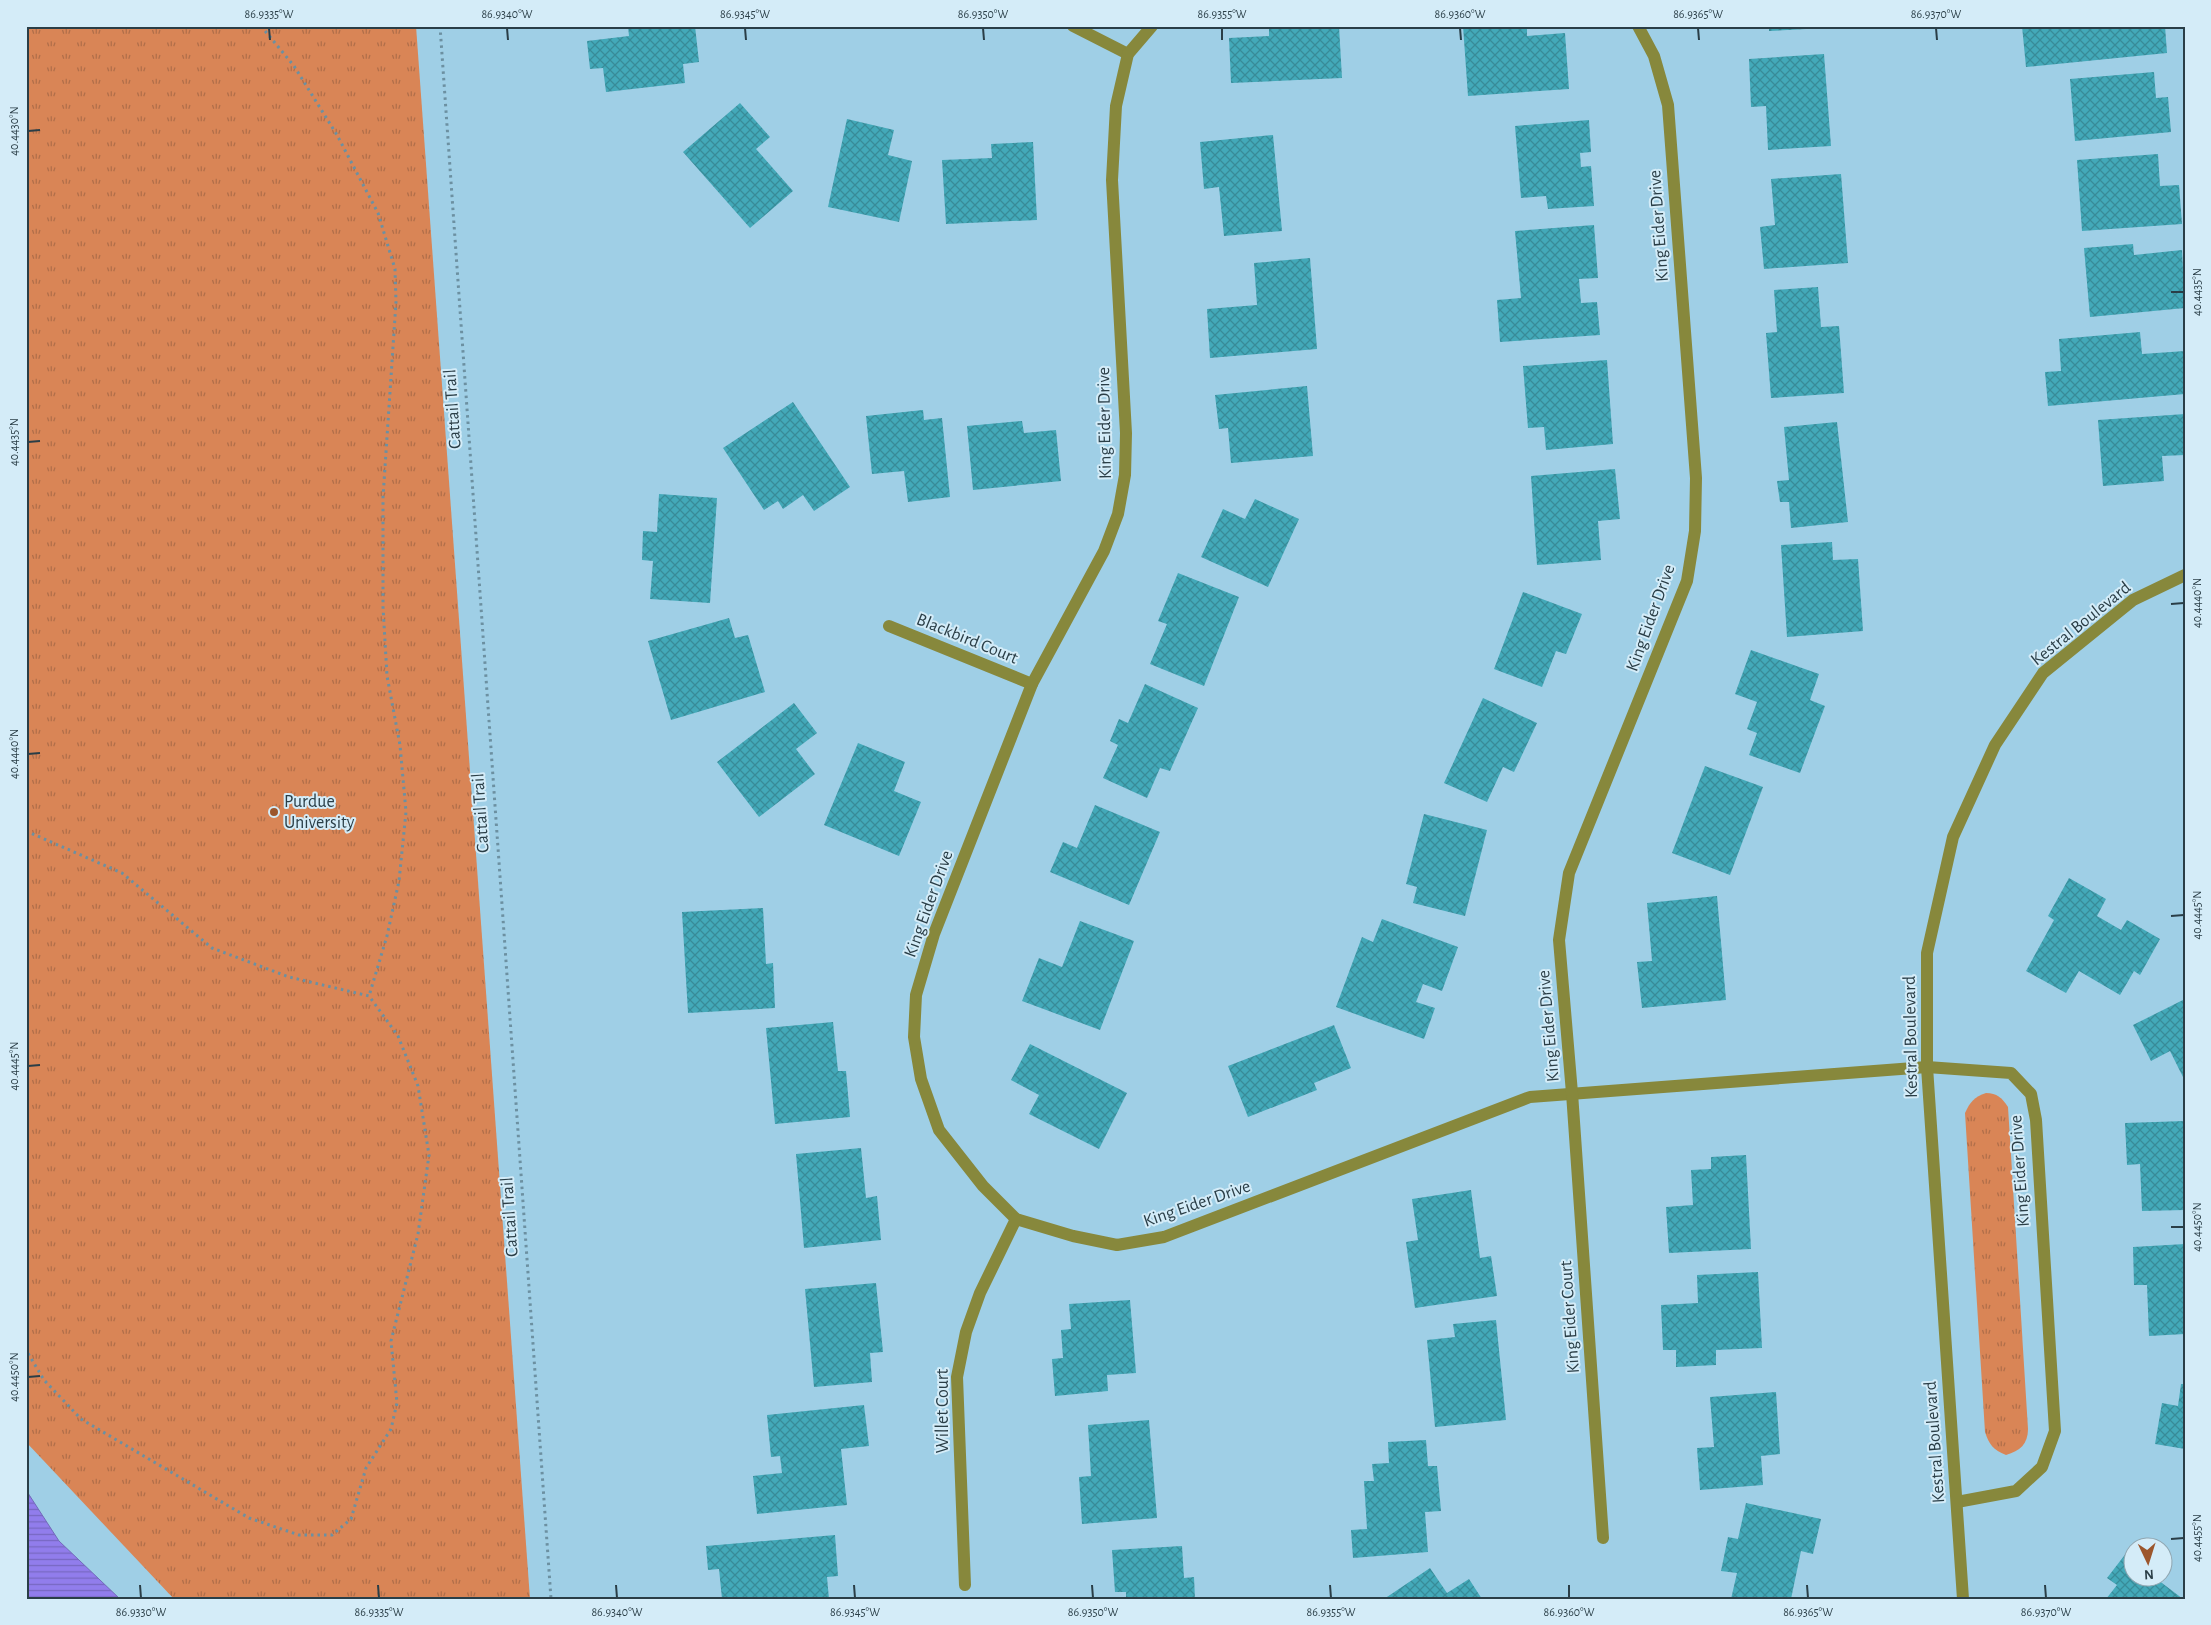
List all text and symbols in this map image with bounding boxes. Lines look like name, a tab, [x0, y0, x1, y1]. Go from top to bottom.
text: 86.9335°W	[244, 8, 294, 20]
text: 86.9340°W	[481, 8, 533, 20]
text: 86.9345°W	[720, 8, 770, 20]
text: 86.9350°W	[958, 8, 1008, 20]
text: 86.9355°W	[1197, 8, 1247, 20]
text: 86.9360°W	[1434, 8, 1486, 20]
text: 86.9365°W	[1673, 8, 1723, 20]
text: 86.9370°W	[1911, 8, 1961, 20]
text: 40.4430°N	[8, 106, 20, 156]
street label: King Eider Drive	[1646, 169, 1672, 283]
text: 40.4435°N	[2191, 268, 2203, 316]
street label: King Eider Drive	[1095, 367, 1115, 479]
street label: Cattail Trail	[441, 369, 465, 449]
text: 40.4435°N	[8, 418, 20, 466]
street label: King Eider Drive	[1623, 562, 1679, 674]
text: 40.4440°N	[2191, 578, 2203, 628]
street label: Kestral Boulevard	[2028, 579, 2134, 669]
street label: Blackbird Court	[914, 610, 1021, 668]
text: 40.4440°N	[8, 729, 20, 779]
street label: Cattail Trail	[469, 773, 493, 853]
place label: Purdue University	[284, 793, 355, 832]
marker: Purdue University	[268, 806, 280, 818]
street label: King Eider Drive	[901, 848, 957, 960]
text: 40.4445°N	[2191, 891, 2203, 939]
street label: King Eider Drive	[1535, 969, 1563, 1083]
street label: Kestral Boulevard	[1901, 976, 1921, 1098]
text: 40.4445°N	[8, 1042, 20, 1090]
street label: King Eider Drive	[2007, 1114, 2033, 1228]
street label: Cattail Trail	[498, 1177, 522, 1257]
street label: King Eider Drive	[1141, 1177, 1253, 1231]
text: 40.4450°N	[2191, 1202, 2203, 1252]
street label: King Eider Court	[1557, 1260, 1583, 1374]
text: 40.4450°N	[8, 1352, 20, 1402]
street label: Willet Court	[934, 1368, 952, 1453]
street label: Kestral Boulevard	[1922, 1380, 1948, 1504]
text: 40.4455°N	[2191, 1514, 2203, 1562]
north arrow	[2124, 1538, 2174, 1588]
text: N	[2143, 1567, 2154, 1581]
text: 86.9330°W	[116, 1606, 166, 1618]
text: 86.9335°W	[354, 1606, 404, 1618]
text: 86.9340°W	[591, 1606, 643, 1618]
text: 86.9345°W	[830, 1606, 880, 1618]
text: 86.9350°W	[1068, 1606, 1118, 1618]
text: 86.9355°W	[1306, 1606, 1356, 1618]
text: 86.9360°W	[1543, 1606, 1595, 1618]
text: 86.9365°W	[1783, 1606, 1833, 1618]
text: 86.9370°W	[2021, 1606, 2071, 1618]

